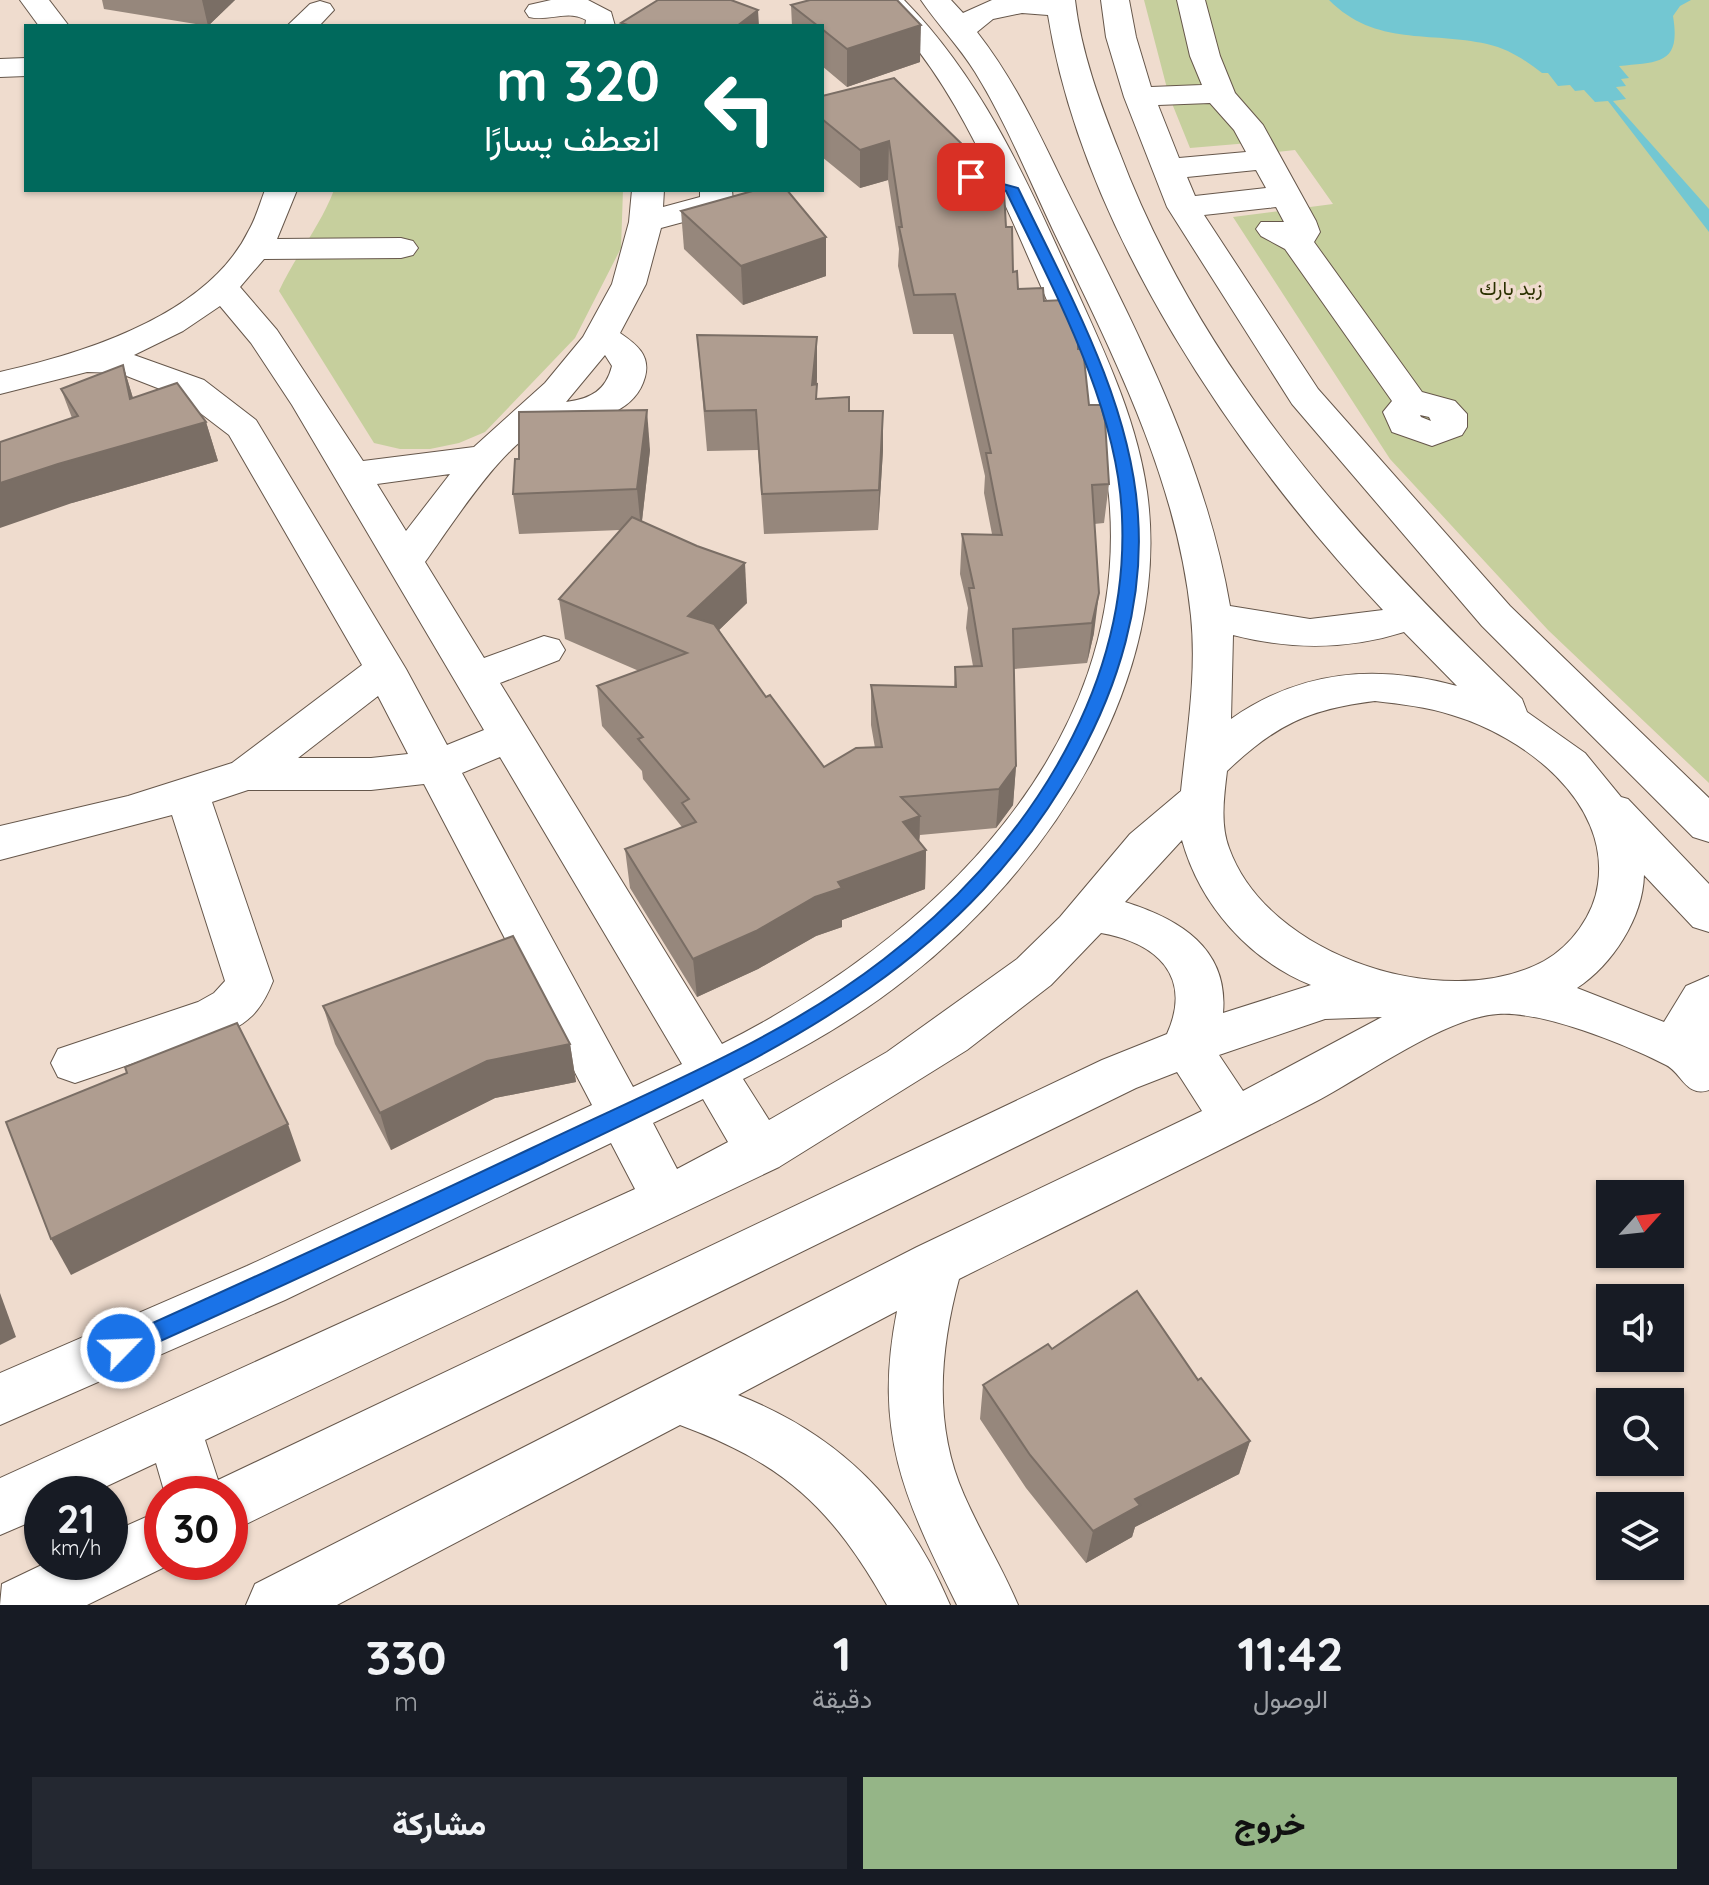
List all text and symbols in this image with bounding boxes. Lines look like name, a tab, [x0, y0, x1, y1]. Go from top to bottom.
text: 320 m	[496, 45, 660, 115]
icon: left	[688, 56, 792, 160]
text: انعطف يسارًا	[484, 115, 660, 160]
pin	[937, 143, 1005, 211]
icon: arrive	[949, 155, 993, 199]
park label: زيد بارك	[1479, 275, 1543, 301]
north arrow	[1596, 1180, 1684, 1268]
map controls	[1596, 1180, 1684, 1580]
button: sound	[1596, 1284, 1684, 1372]
position arrow	[79, 1306, 163, 1390]
button: search	[1596, 1388, 1684, 1476]
speed limit sign: 30	[144, 1476, 248, 1580]
button: layers	[1596, 1492, 1684, 1580]
text: 21	[57, 1493, 95, 1543]
text: km/h	[51, 1535, 101, 1560]
text: 1	[833, 1623, 851, 1683]
text: 11:42	[1238, 1623, 1344, 1683]
text: 330	[365, 1627, 447, 1687]
text: دقيقة	[812, 1682, 872, 1715]
text: الوصول	[1253, 1682, 1328, 1715]
text: m	[394, 1685, 418, 1718]
button: مشاركة	[32, 1777, 847, 1869]
button: خروج	[863, 1777, 1677, 1869]

